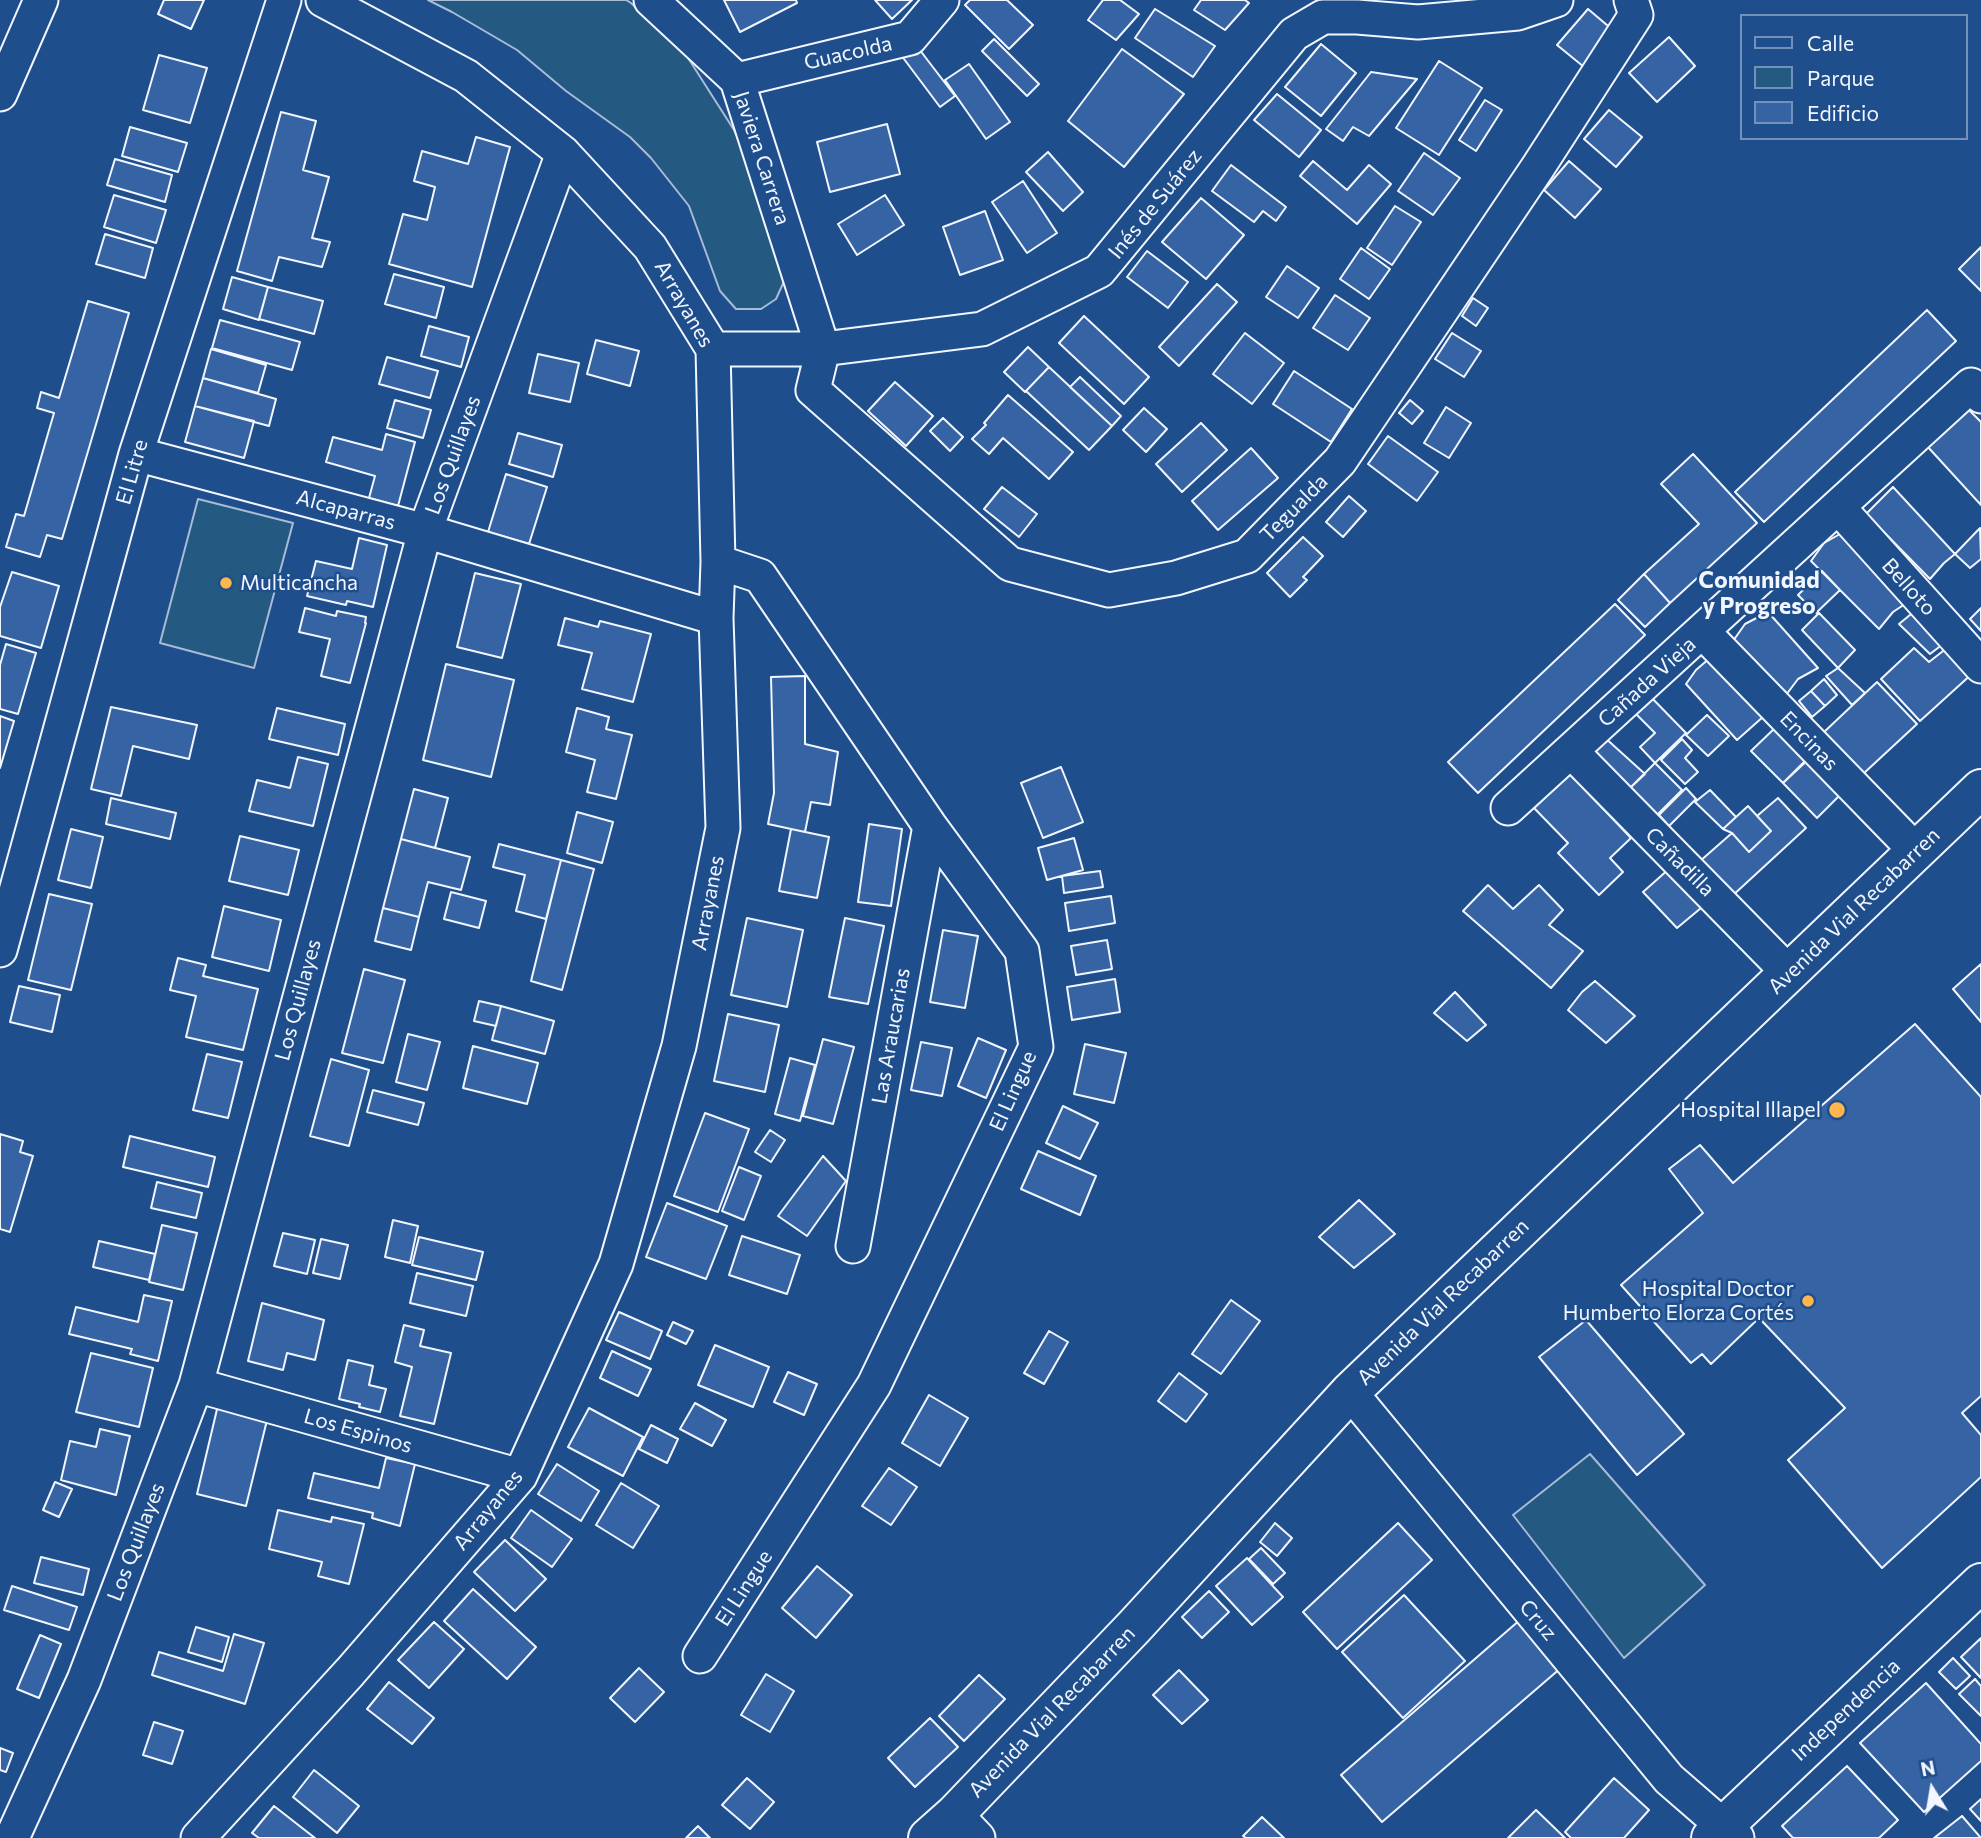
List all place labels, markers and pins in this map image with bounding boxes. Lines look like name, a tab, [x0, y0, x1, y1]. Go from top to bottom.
place label: Multicancha	[240, 570, 358, 596]
marker: Multicancha	[218, 575, 234, 591]
place label: Hospital Illapel	[1680, 1097, 1821, 1123]
marker: Hospital Illapel	[1827, 1100, 1847, 1120]
place label: Hospital Doctor Humberto Elorza Cortés	[1563, 1276, 1794, 1326]
marker: Hospital Doctor Humberto Elorza Cortés	[1800, 1293, 1816, 1309]

